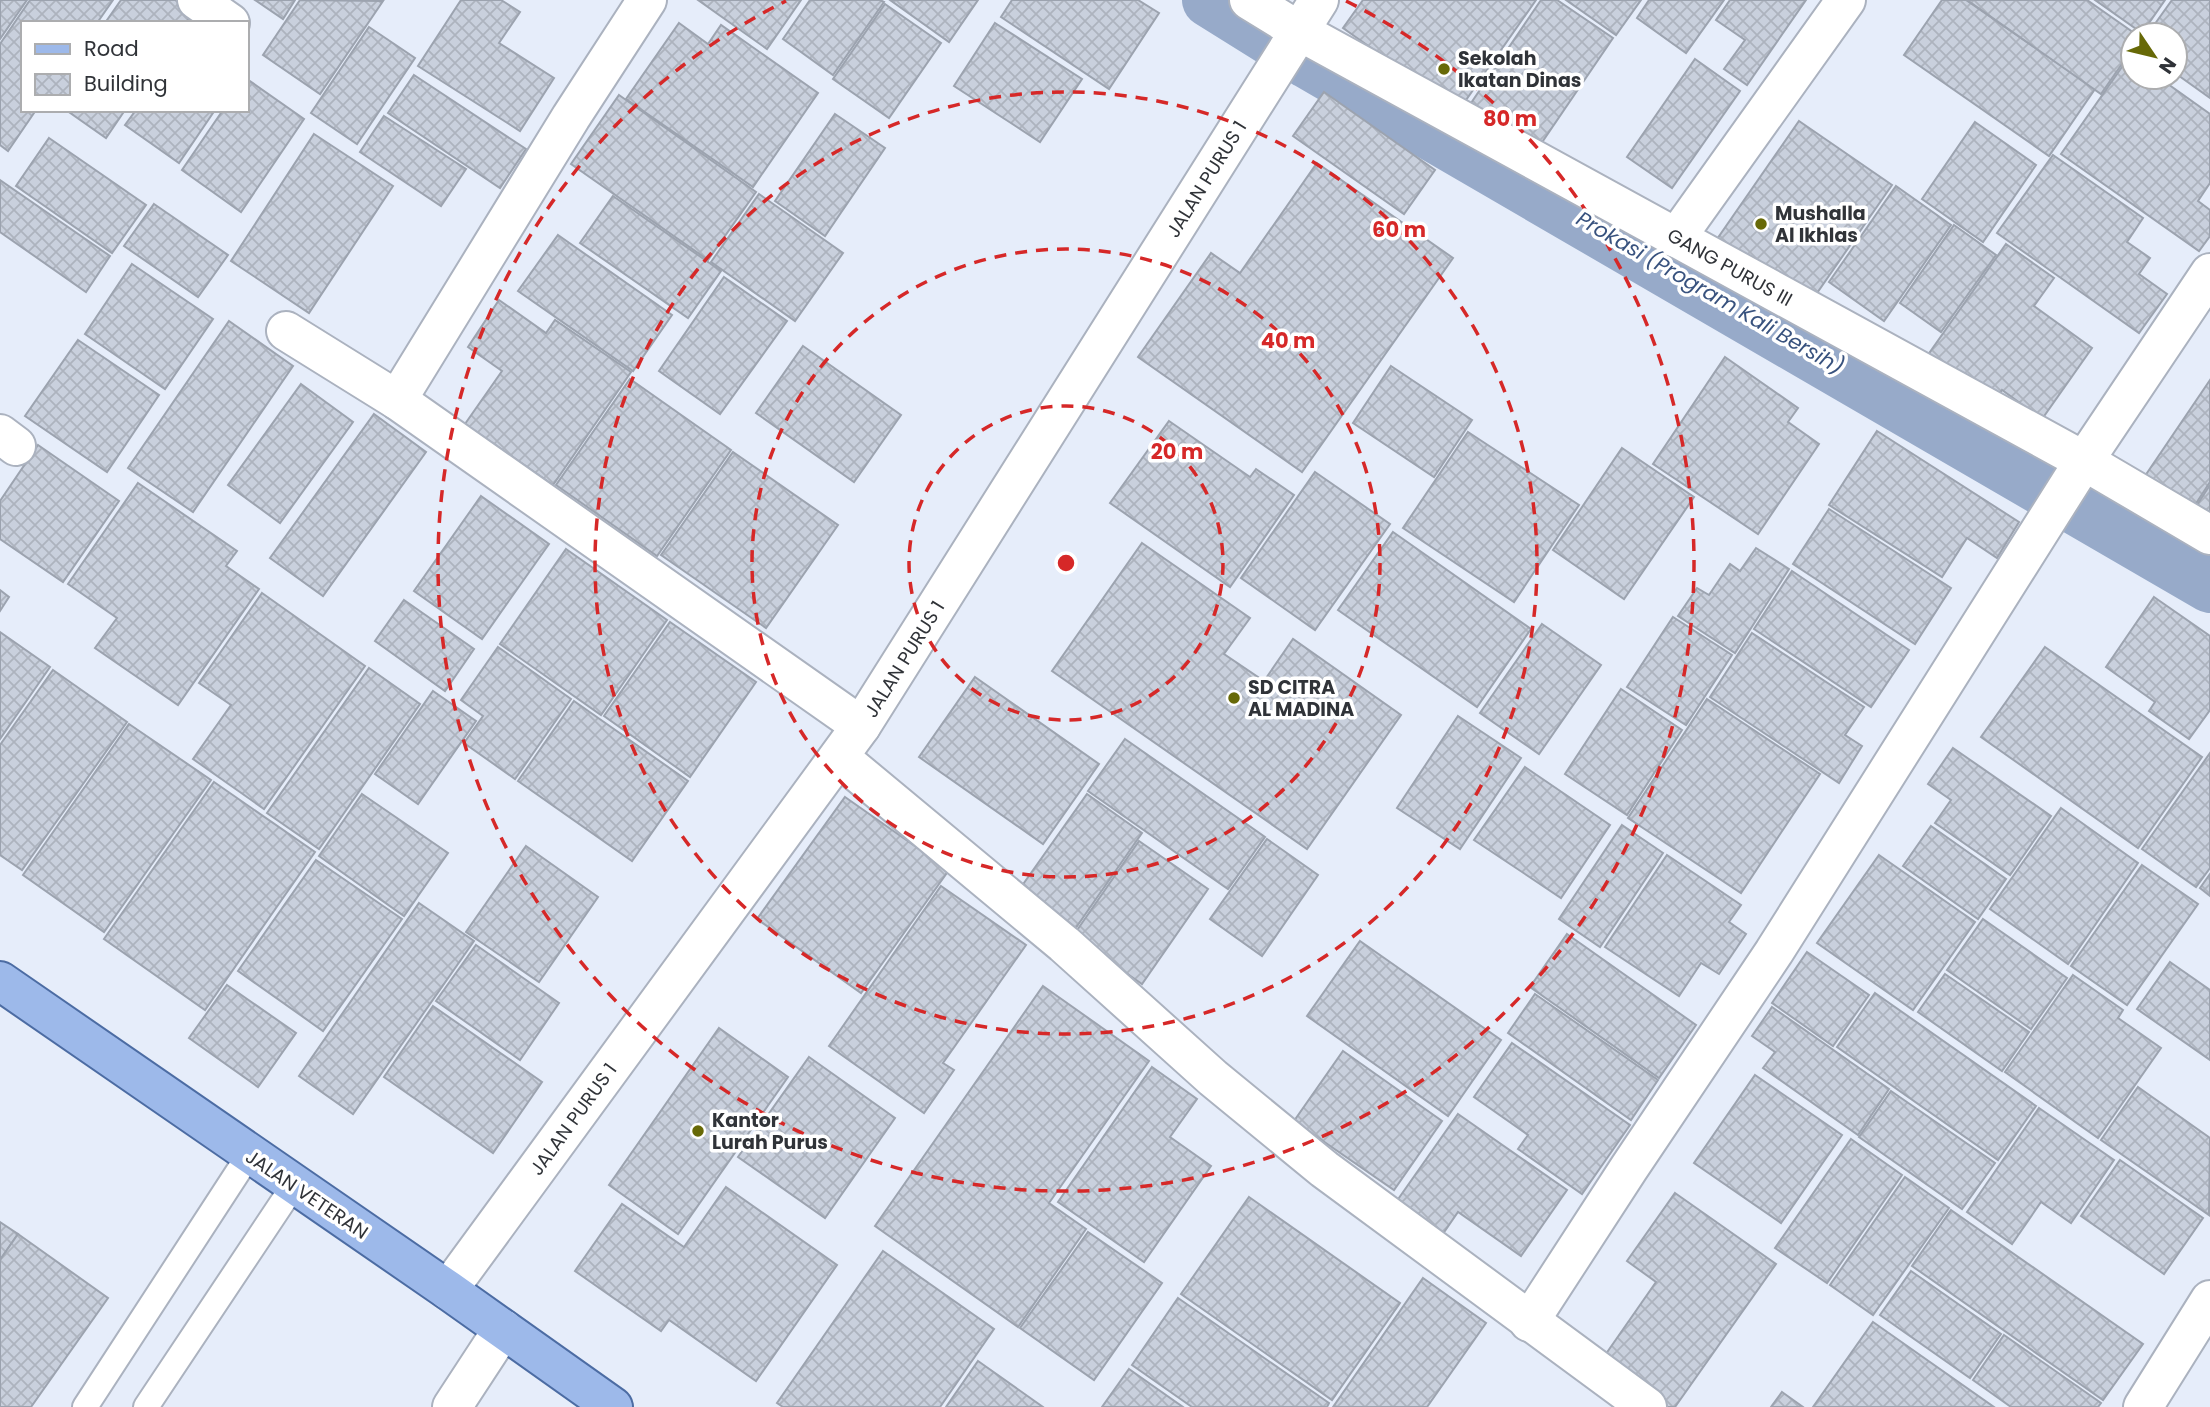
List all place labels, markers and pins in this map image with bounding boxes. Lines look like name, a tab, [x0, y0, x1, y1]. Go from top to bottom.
place label: Sekolah Ikatan Dinas	[1458, 45, 1581, 94]
marker: Sekolah Ikatan Dinas	[1436, 61, 1452, 77]
place label: Mushalla Al Ikhlas	[1775, 200, 1866, 249]
marker: Mushalla Al Ikhlas	[1753, 216, 1769, 232]
centre of rings	[1054, 551, 1078, 575]
place label: SD CITRA AL MADINA	[1248, 674, 1354, 723]
marker: SD CITRA AL MADINA	[1226, 690, 1242, 706]
place label: Kantor Lurah Purus	[712, 1107, 828, 1156]
marker: Kantor Lurah Purus	[690, 1123, 706, 1139]

